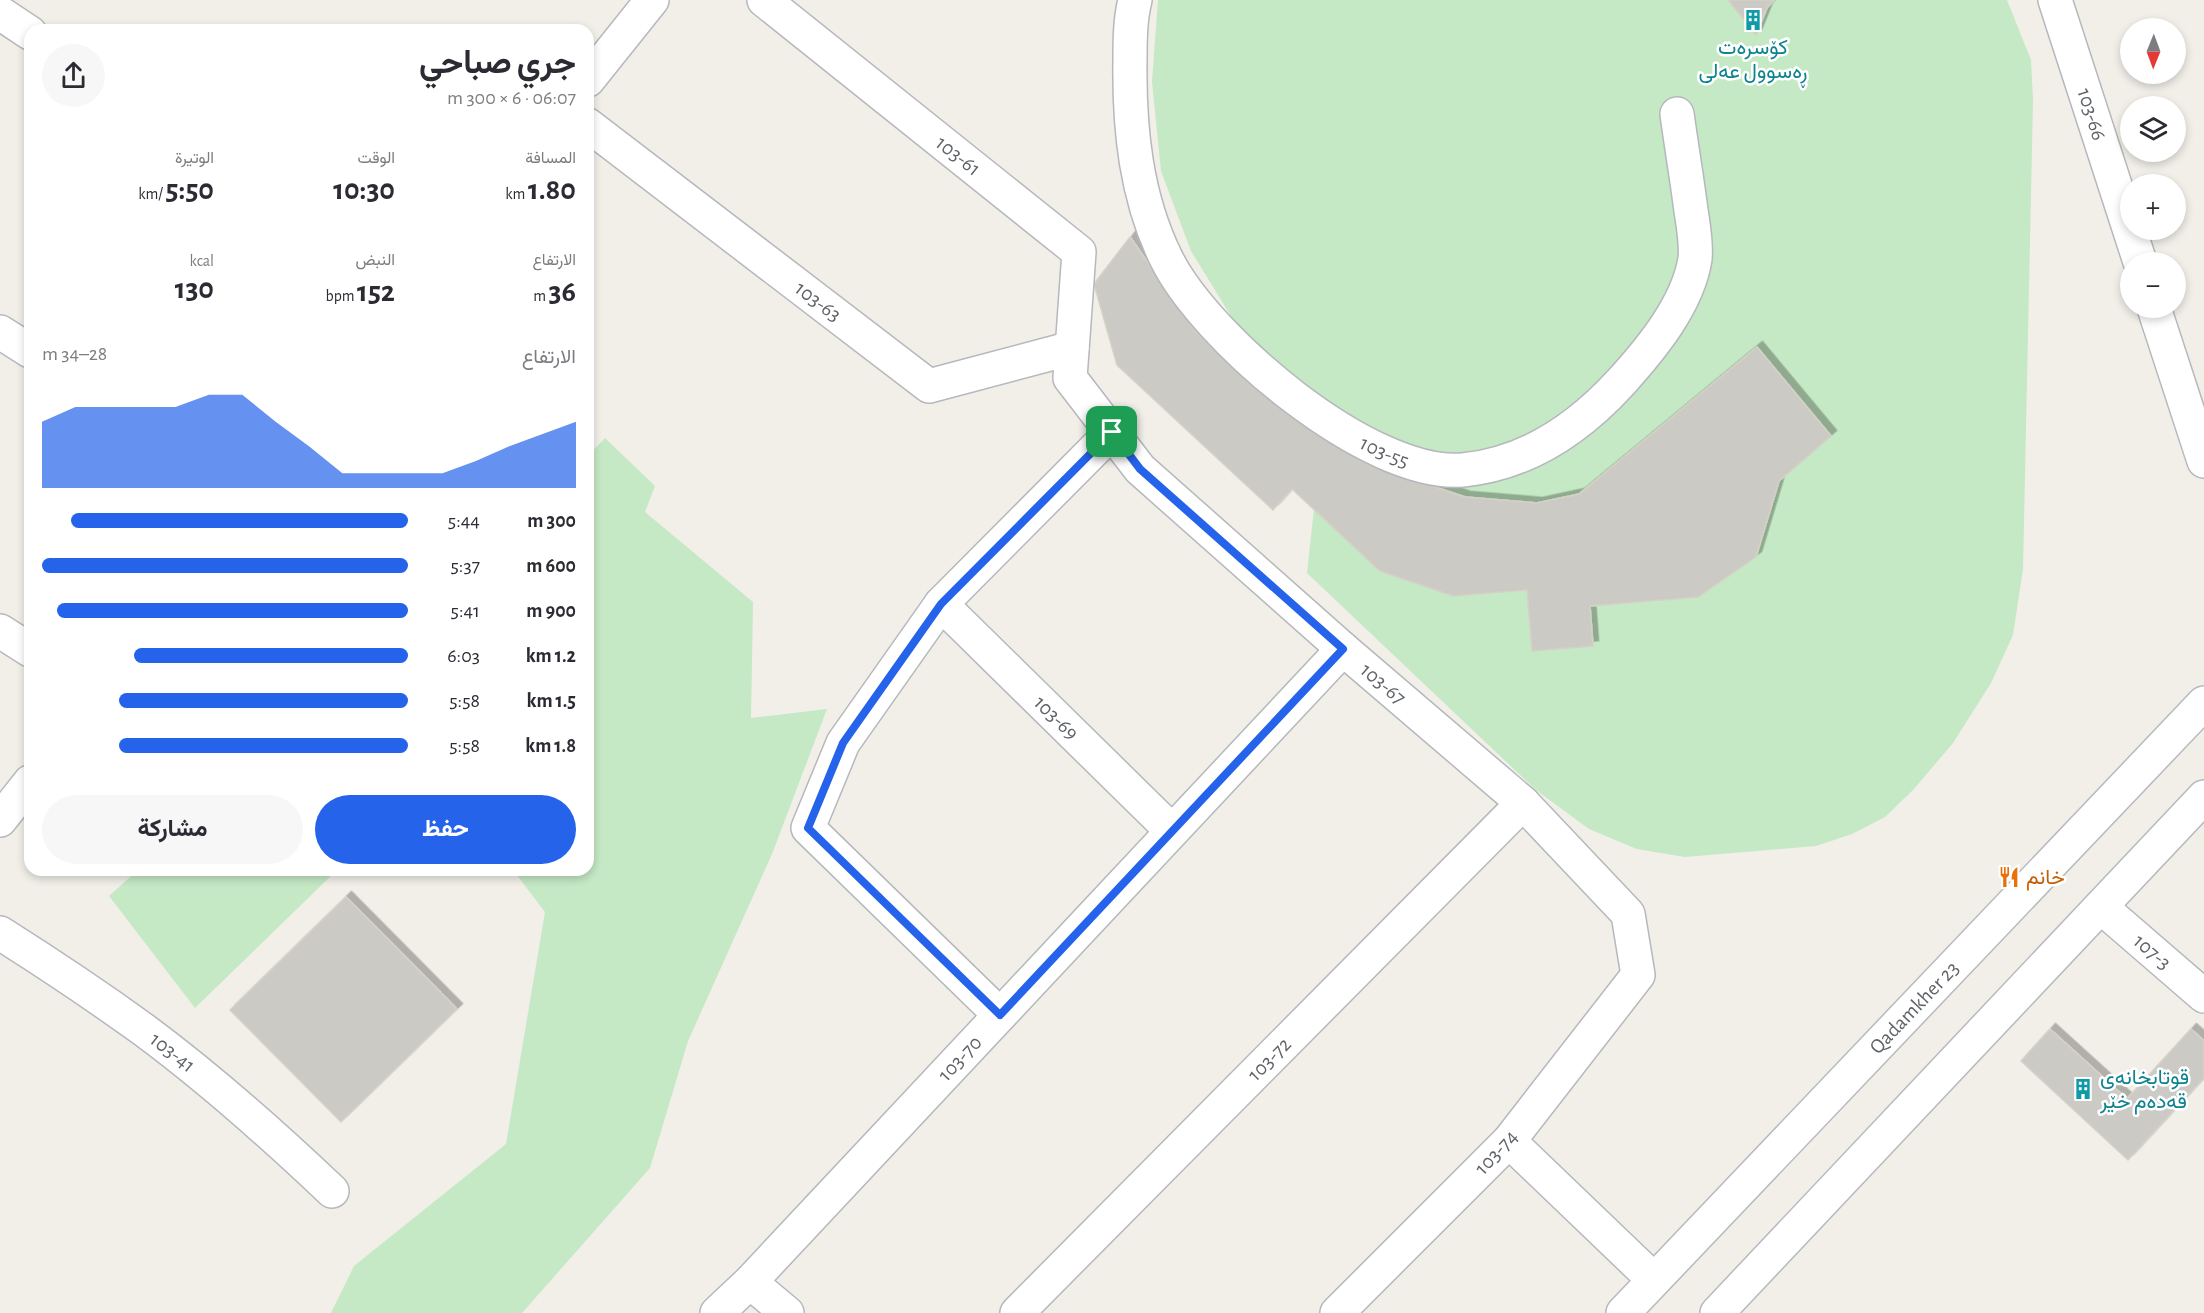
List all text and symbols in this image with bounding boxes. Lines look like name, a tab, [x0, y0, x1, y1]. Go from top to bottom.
building icon: کۆسرەت ڕەسوول عەلی	[1741, 8, 1765, 32]
north arrow	[2120, 18, 2186, 84]
map controls	[2120, 18, 2186, 318]
place label: کۆسرەت ڕەسوول عەلی	[1699, 37, 1807, 88]
button: share	[42, 44, 105, 107]
text: جري صباحي	[419, 47, 576, 80]
street label: 103-66	[2073, 86, 2110, 143]
text: 06:07 · 6 × 300 m	[447, 88, 576, 108]
button: layers	[2120, 96, 2186, 162]
street label: 103-61	[932, 132, 984, 180]
text: الوتيرة	[175, 150, 214, 166]
text: الوقت	[357, 150, 395, 166]
text: المسافة	[525, 150, 576, 166]
button: +	[2120, 174, 2186, 240]
text: 5:50	[166, 175, 214, 205]
text: 10:30	[333, 175, 395, 205]
text: 1.80	[528, 175, 576, 205]
text: /km	[138, 186, 166, 202]
text: km	[505, 186, 528, 202]
text: النبض	[355, 252, 395, 268]
text: الارتفاع	[533, 252, 576, 268]
button: −	[2120, 252, 2186, 318]
text: kcal	[190, 253, 214, 269]
text: 130	[175, 274, 214, 304]
text: 152	[357, 277, 395, 307]
text: 36	[549, 277, 576, 307]
street label: 103-63	[791, 278, 845, 326]
text: bpm	[325, 288, 357, 304]
text: m	[533, 288, 549, 304]
text: 28–34 m	[42, 344, 107, 364]
text: الارتفاع	[522, 347, 576, 367]
pin	[1086, 406, 1137, 457]
icon: arrive	[1095, 415, 1128, 448]
street label: 103-55	[1356, 432, 1411, 472]
text: 5:44	[448, 511, 480, 531]
text: 300 m	[527, 511, 576, 531]
text: 5:37	[450, 556, 480, 576]
text: 600 m	[526, 556, 576, 576]
text: 5:41	[451, 601, 480, 621]
text: 900 m	[526, 601, 576, 621]
text: 6:03	[447, 646, 480, 666]
text: 1.2 km	[526, 646, 576, 666]
street label: 103-67	[1356, 659, 1410, 709]
text: 5:58	[449, 691, 480, 711]
text: 1.5 km	[527, 691, 576, 711]
street label: 103-69	[1030, 692, 1083, 744]
text: 5:58	[449, 736, 480, 756]
text: 1.8 km	[525, 736, 576, 756]
button: مشاركة	[42, 795, 303, 864]
button: حفظ	[315, 795, 576, 864]
restaurant icon: خانم	[1997, 865, 2021, 889]
place label: خانم	[2026, 867, 2065, 891]
street label: 107-3	[2129, 930, 2175, 974]
street label: Qadamkher 23	[1866, 957, 1963, 1058]
street label: 103-41	[146, 1029, 199, 1076]
street label: 103-70	[934, 1032, 986, 1085]
street label: 103-72	[1244, 1033, 1295, 1085]
place label: قوتابخانەی قەدەم خێر	[2099, 1067, 2189, 1115]
building icon: قوتابخانەی قەدەم خێر	[2071, 1077, 2095, 1101]
street label: 103-74	[1471, 1126, 1522, 1179]

